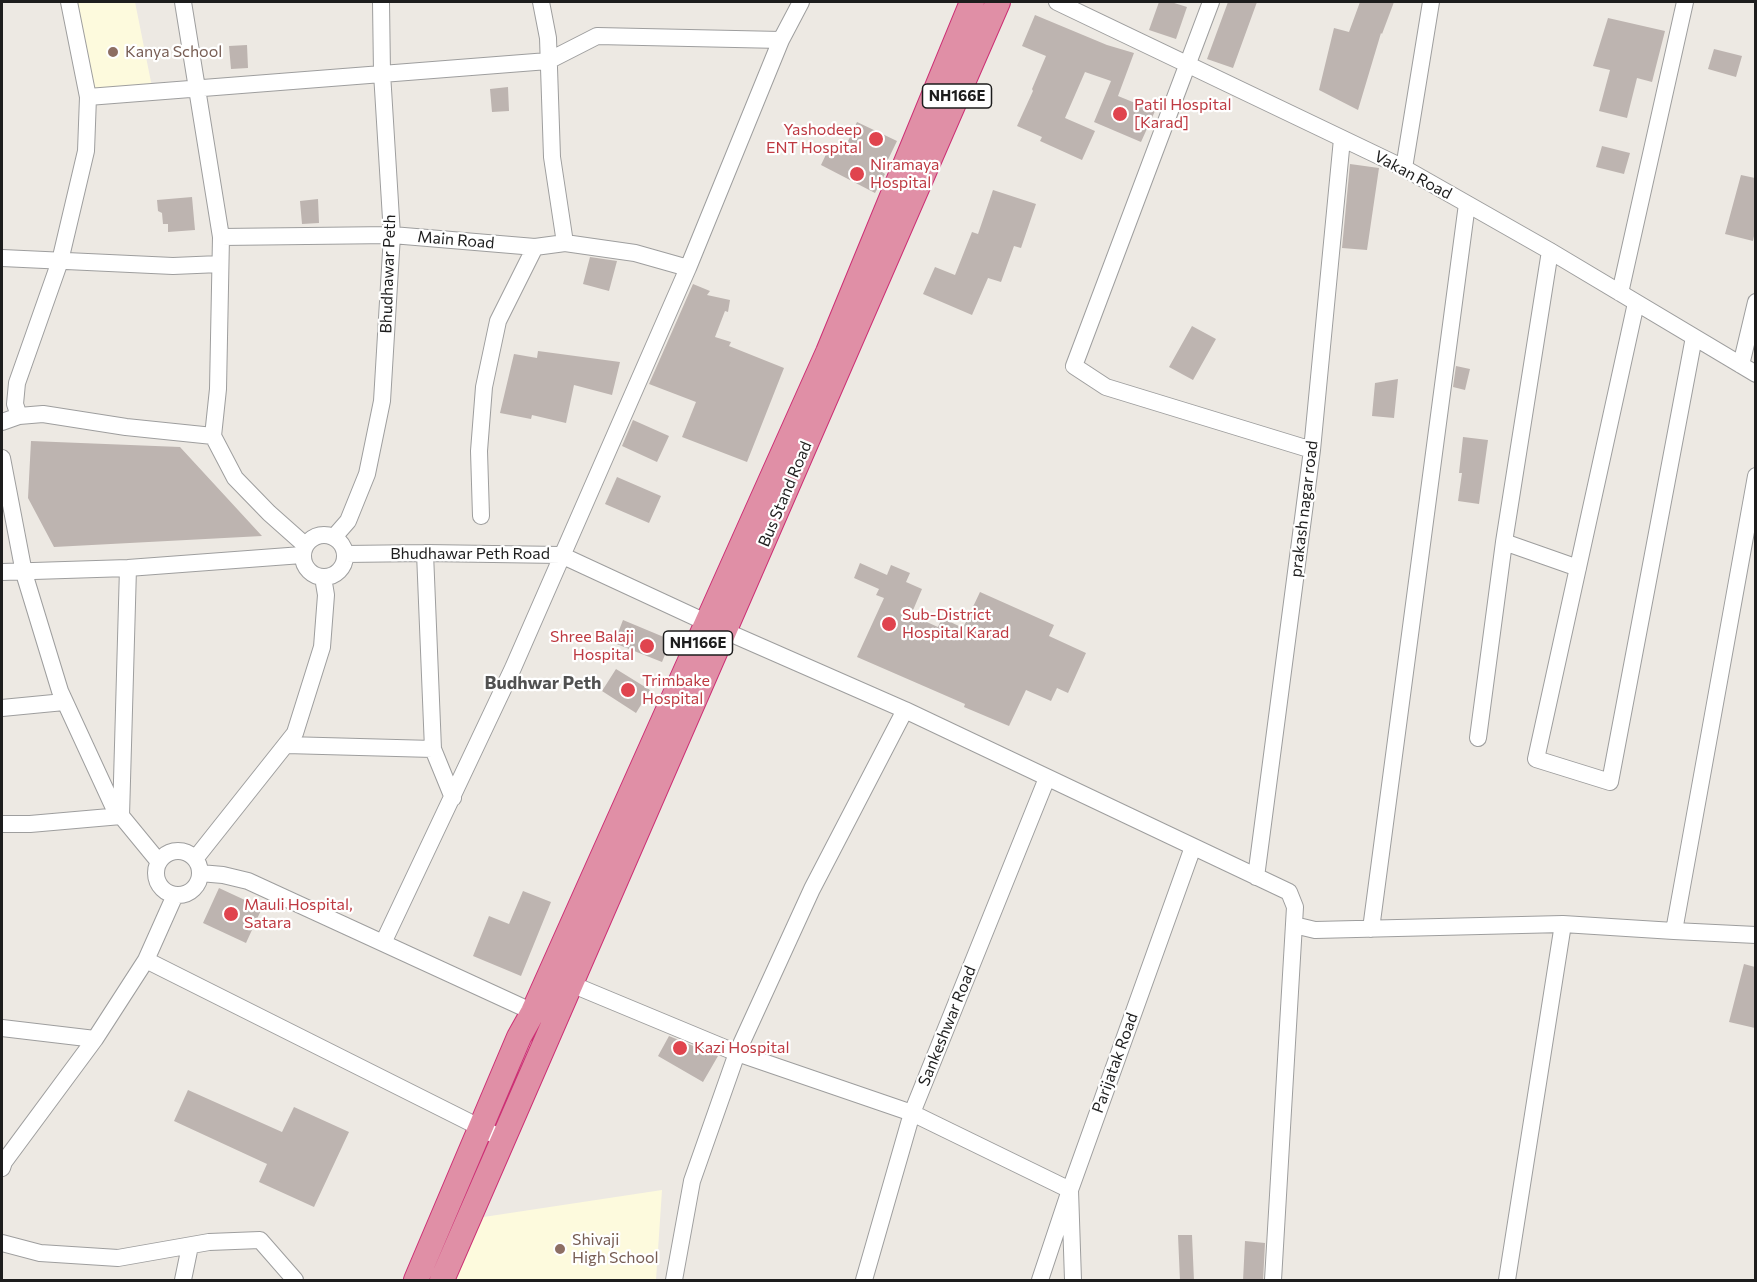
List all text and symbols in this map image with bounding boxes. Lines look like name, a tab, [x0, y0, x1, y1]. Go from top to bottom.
place label: Kanya School	[125, 42, 222, 62]
marker: Kanya School	[106, 45, 120, 59]
road number: NH166E	[922, 84, 992, 108]
place label: Patil Hospital [Karad]	[1134, 95, 1231, 133]
marker: Patil Hospital [Karad]	[1111, 105, 1129, 123]
place label: Yashodeep ENT Hospital	[766, 120, 862, 158]
marker: Yashodeep ENT Hospital	[867, 130, 885, 148]
street label: Vakan Road	[1371, 147, 1455, 203]
place label: Niramaya Hospital	[870, 155, 939, 193]
marker: Niramaya Hospital	[848, 165, 866, 183]
street label: Bhudhawar Peth	[376, 214, 400, 334]
street label: Main Road	[417, 227, 495, 253]
street label: Bus Stand Road	[754, 438, 816, 550]
street label: prakash nagar road	[1286, 439, 1322, 579]
street label: Bhudhawar Peth Road	[390, 544, 550, 564]
place label: Sub-District Hospital Karad	[902, 605, 1009, 643]
marker: Sub-District Hospital Karad	[880, 615, 898, 633]
place label: Shree Balaji Hospital	[550, 627, 634, 665]
road number: NH166E	[664, 631, 732, 655]
marker: Shree Balaji Hospital	[638, 637, 656, 655]
place label: Trimbake Hospital	[642, 671, 710, 709]
district label: Budhwar Peth	[485, 672, 601, 694]
marker: Trimbake Hospital	[619, 681, 637, 699]
place label: Mauli Hospital, Satara	[244, 895, 353, 933]
marker: Mauli Hospital, Satara	[222, 905, 240, 923]
street label: Sankeshwar Road	[914, 963, 980, 1089]
street label: Parijatak Road	[1088, 1010, 1142, 1116]
place label: Kazi Hospital	[694, 1038, 789, 1058]
marker: Kazi Hospital	[671, 1039, 689, 1057]
place label: Shivaji High School	[572, 1230, 659, 1268]
marker: Shivaji High School	[553, 1242, 567, 1256]

